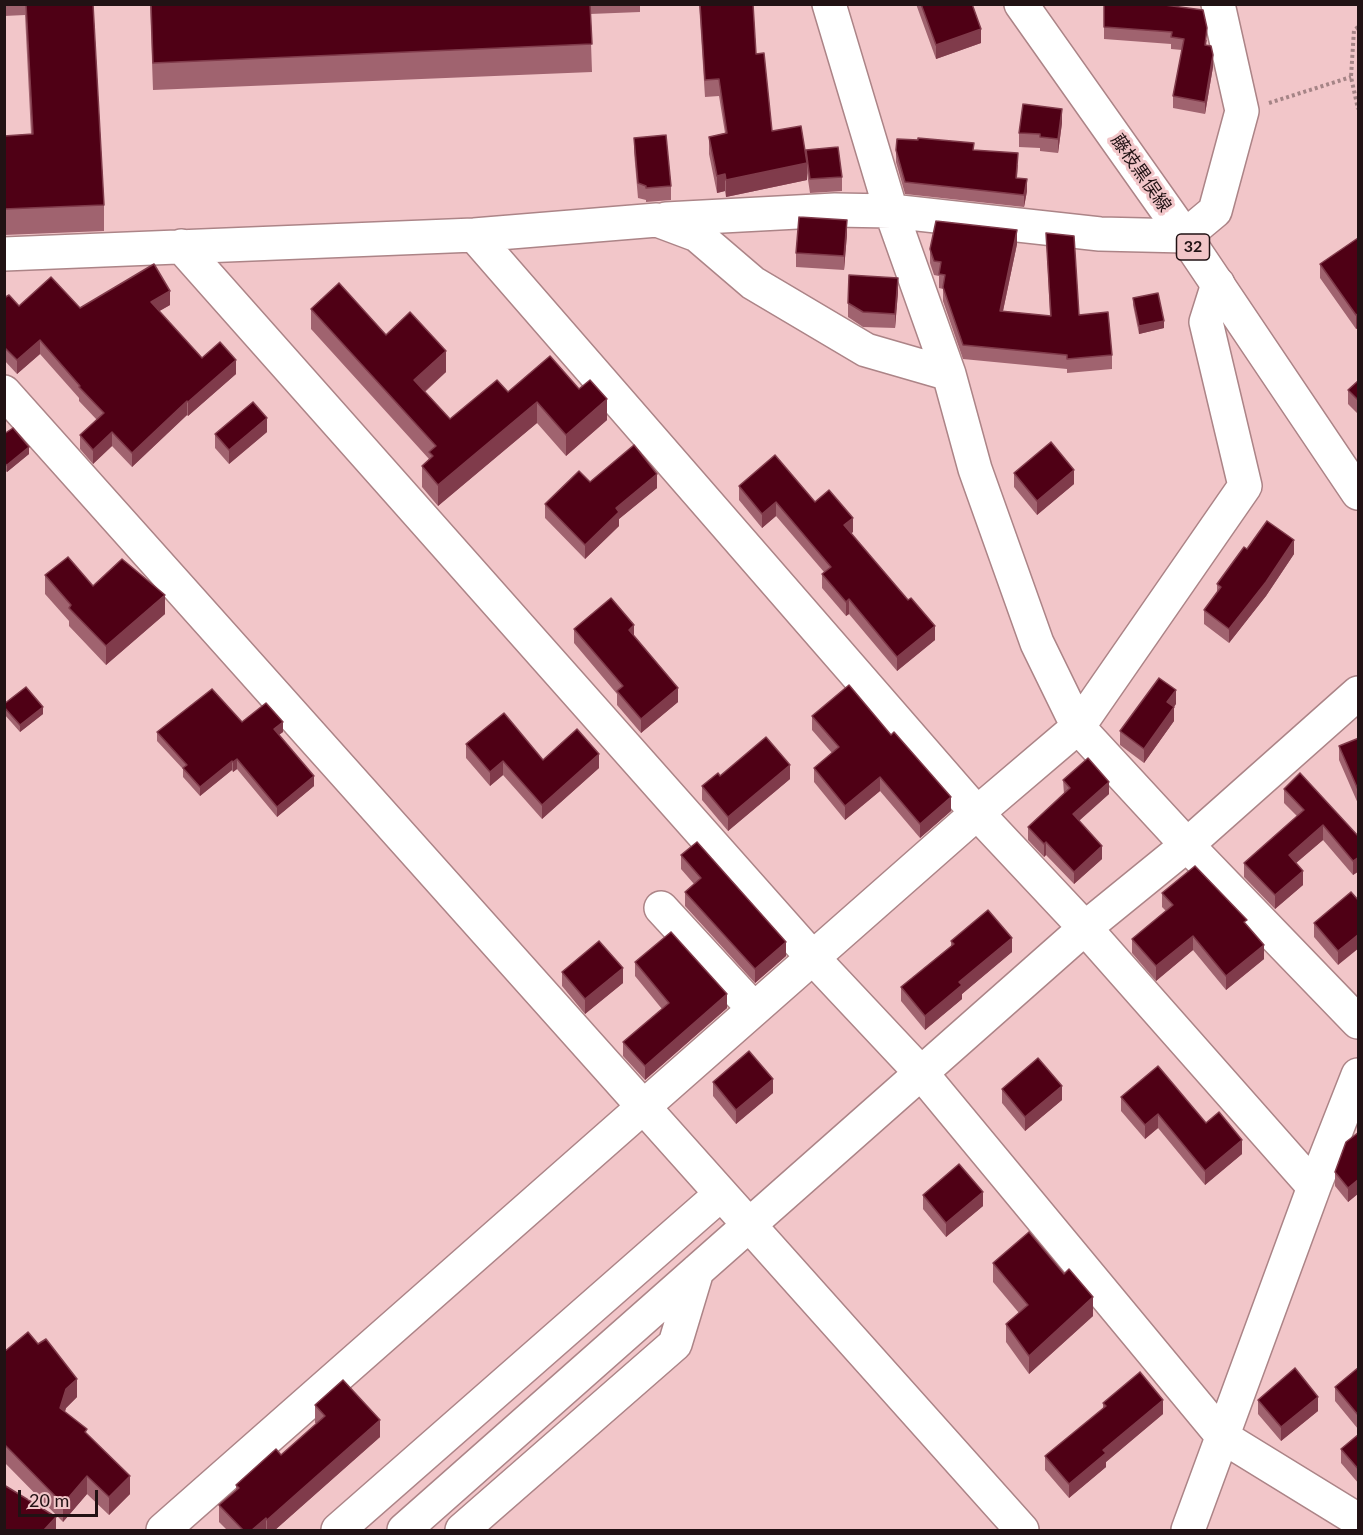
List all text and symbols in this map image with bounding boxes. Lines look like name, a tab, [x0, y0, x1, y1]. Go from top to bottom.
street label: 藤枝黒俣線	[1106, 130, 1176, 216]
road number: 32	[1176, 234, 1210, 260]
scale bar	[21, 1478, 100, 1516]
text: 20 m	[29, 1489, 69, 1511]

